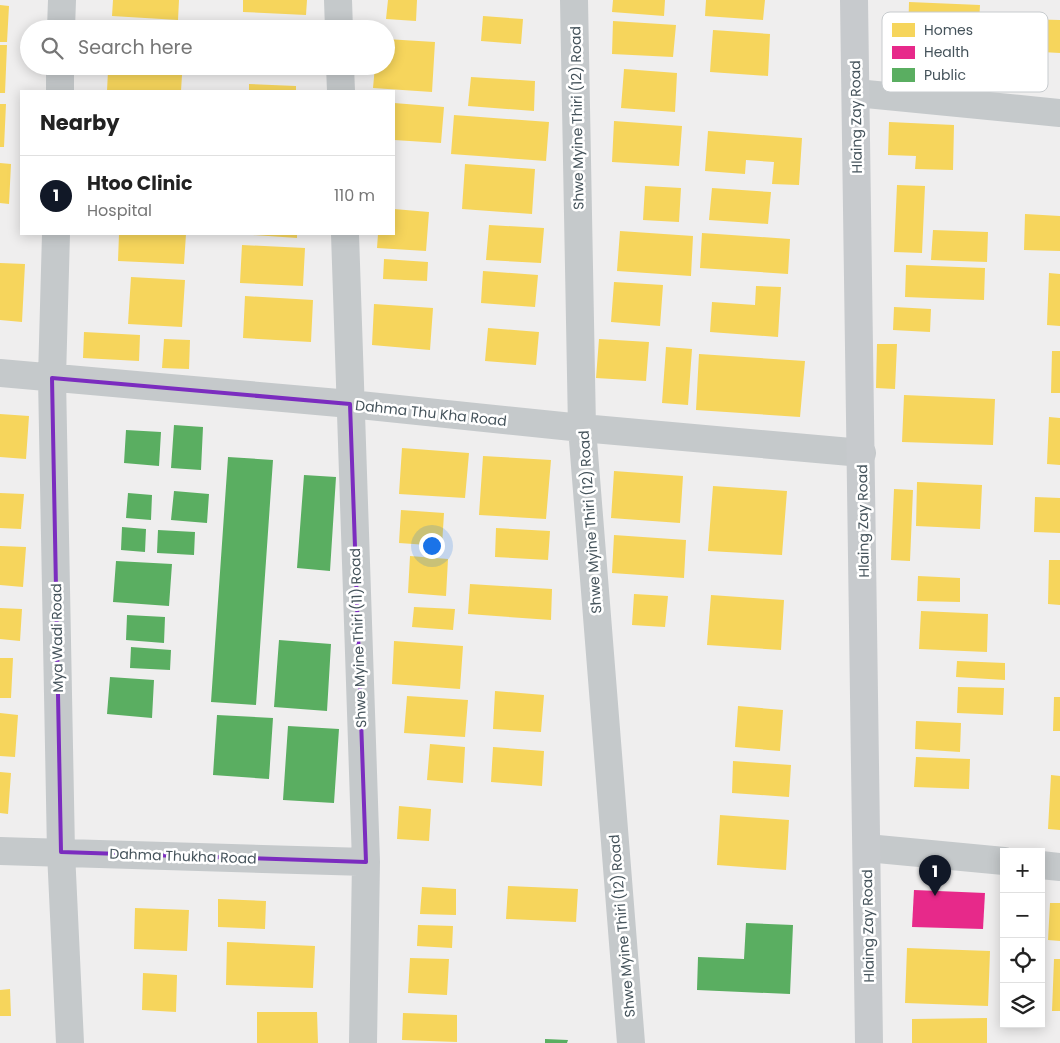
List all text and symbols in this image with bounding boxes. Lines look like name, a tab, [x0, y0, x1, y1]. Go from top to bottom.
legend	[882, 12, 1048, 92]
search box	[20, 20, 395, 75]
text: Homes	[924, 20, 973, 40]
street label: Shwe Myine Thiri (12) Road	[565, 26, 589, 210]
icon: search	[38, 34, 66, 62]
text: Search here	[78, 34, 192, 61]
text: Health	[924, 42, 969, 62]
street label: Hlaing Zay Road	[845, 60, 867, 174]
text: Public	[924, 65, 966, 85]
text: Nearby	[40, 108, 120, 137]
text: Htoo Clinic	[87, 170, 192, 197]
text: 1	[53, 184, 59, 207]
text: 110 m	[334, 184, 375, 207]
text: Hospital	[87, 199, 152, 222]
street label: Dahma Thu Kha Road	[354, 395, 508, 431]
street label: Shwe Myine Thiri (12) Road	[574, 430, 606, 614]
street label: Hlaing Zay Road	[852, 464, 874, 578]
your location	[419, 533, 445, 559]
street label: Shwe Myine Thiri (11) Road	[345, 548, 371, 728]
street label: Mya Wadi Road	[46, 583, 68, 693]
street label: Shwe Myine Thiri (12) Road	[604, 834, 640, 1018]
street label: Dahma Thukha Road	[109, 843, 257, 869]
map controls	[1000, 848, 1045, 1028]
button: +	[1000, 848, 1045, 893]
pin: 1	[919, 855, 951, 896]
street label: Hlaing Zay Road	[857, 869, 879, 983]
button: −	[1000, 893, 1045, 938]
button: locate	[1000, 938, 1045, 983]
button: layers	[1000, 983, 1045, 1028]

